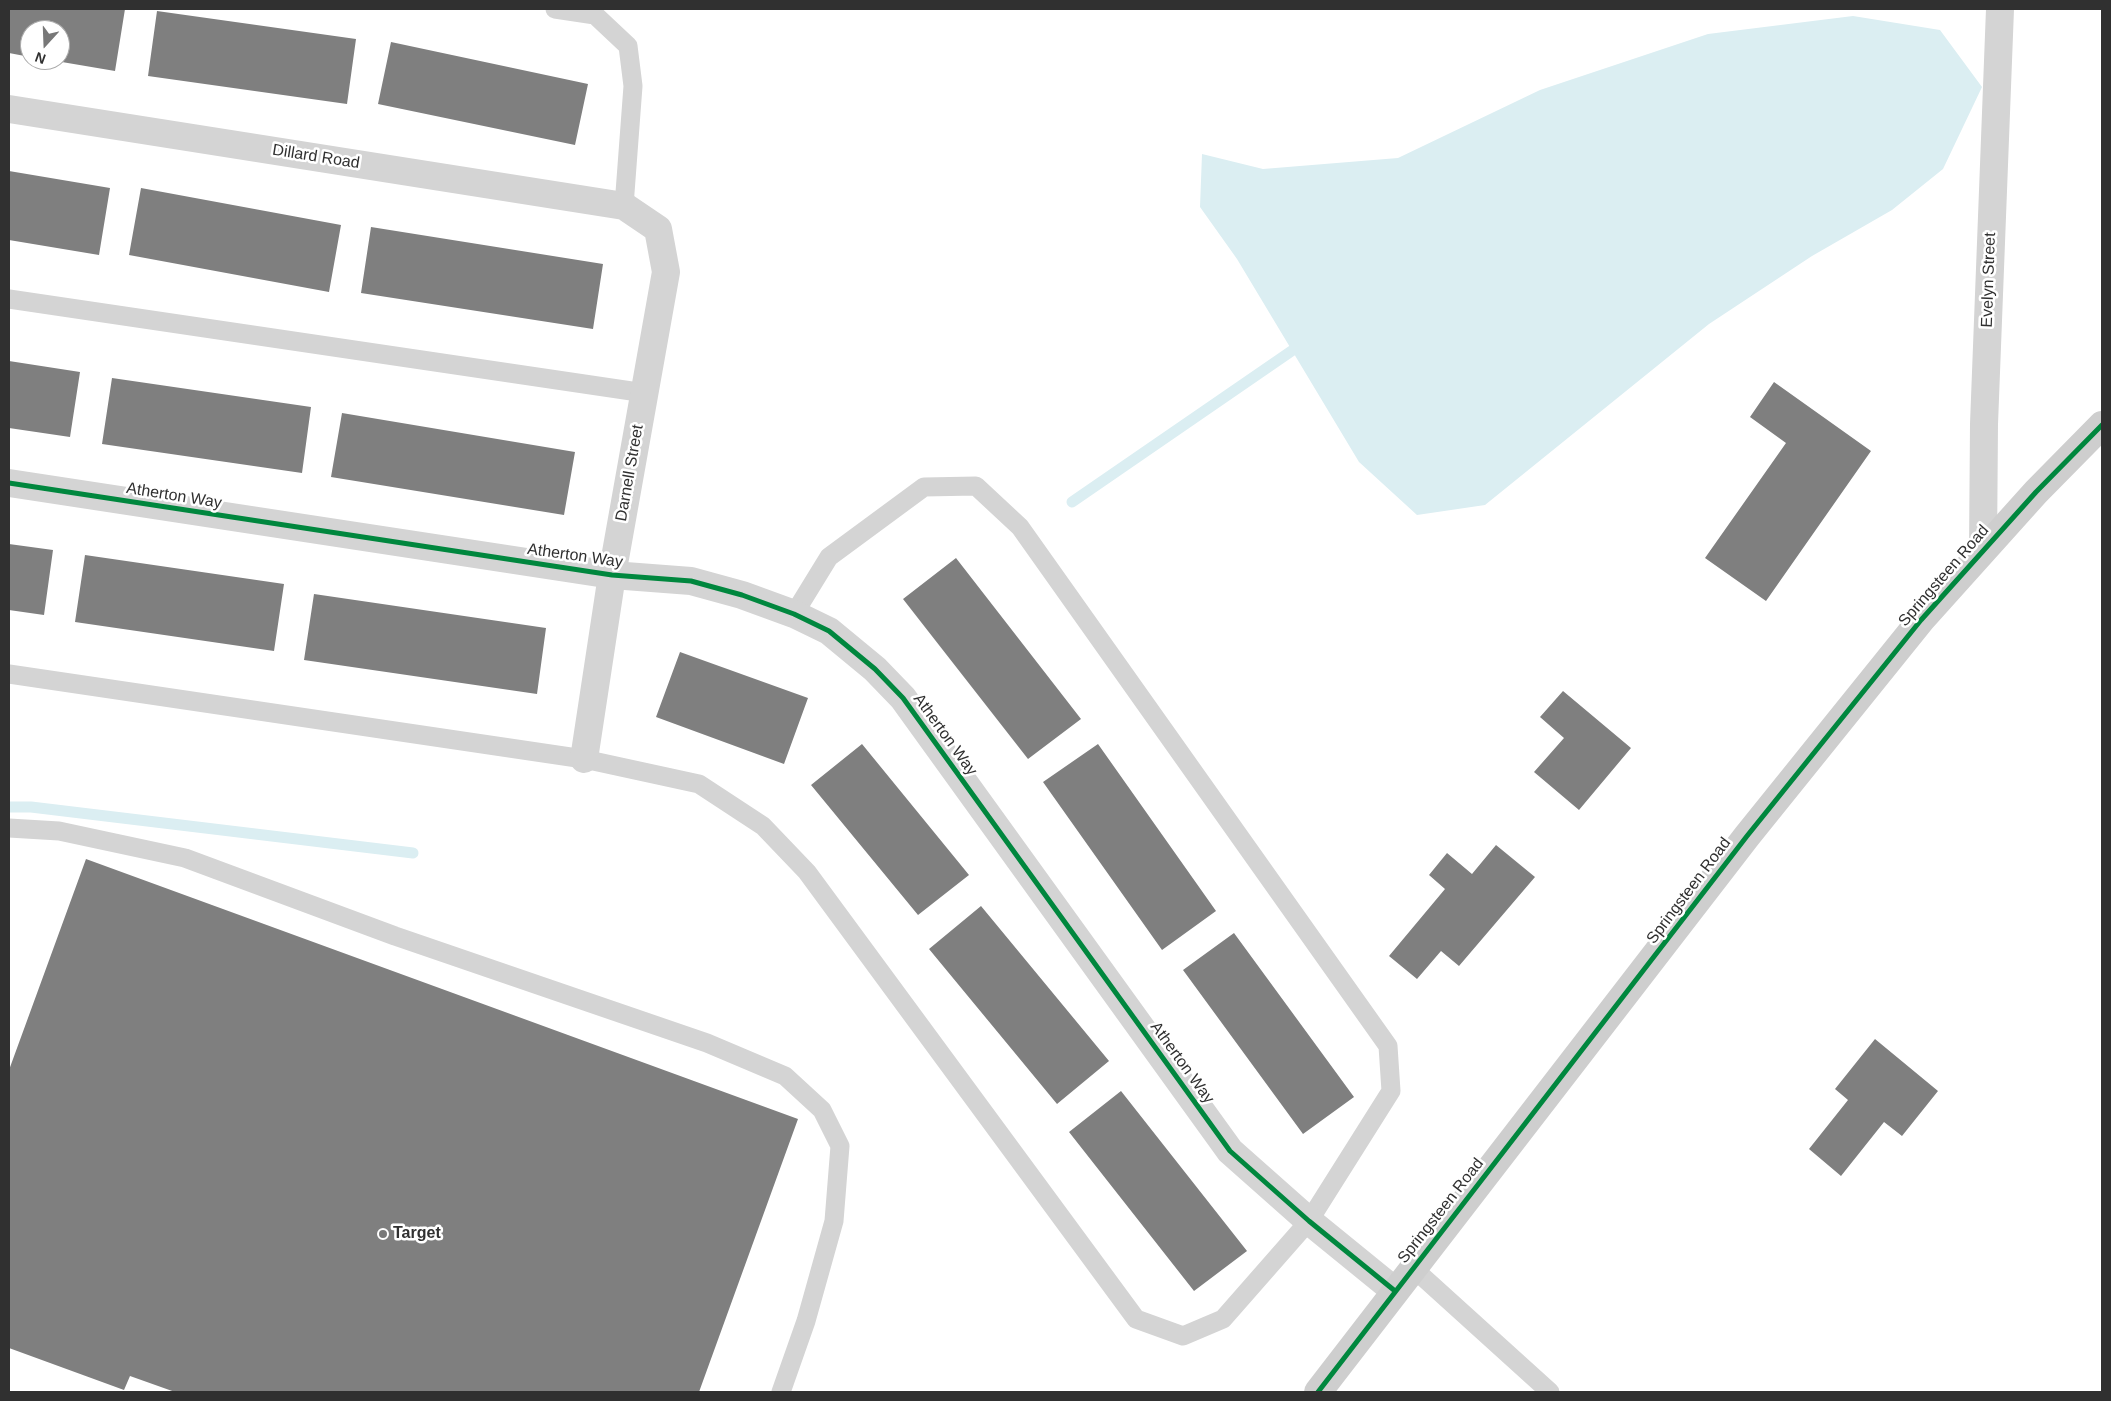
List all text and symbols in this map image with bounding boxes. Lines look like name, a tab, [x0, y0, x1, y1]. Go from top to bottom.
north arrow	[20, 20, 70, 70]
text: N	[33, 49, 48, 67]
street label: Dillard Road	[271, 141, 361, 173]
street label: Evelyn Street	[1978, 232, 2000, 328]
street label: Darnell Street	[612, 423, 648, 523]
street label: Atherton Way	[125, 479, 223, 513]
street label: Springsteen Road	[1895, 521, 1993, 631]
street label: Atherton Way	[526, 540, 624, 572]
street label: Atherton Way	[909, 690, 981, 780]
street label: Springsteen Road	[1643, 834, 1735, 948]
street label: Atherton Way	[1146, 1018, 1218, 1108]
street label: Springsteen Road	[1394, 1155, 1488, 1267]
place label: Target	[393, 1224, 441, 1244]
marker: Target	[377, 1228, 389, 1240]

